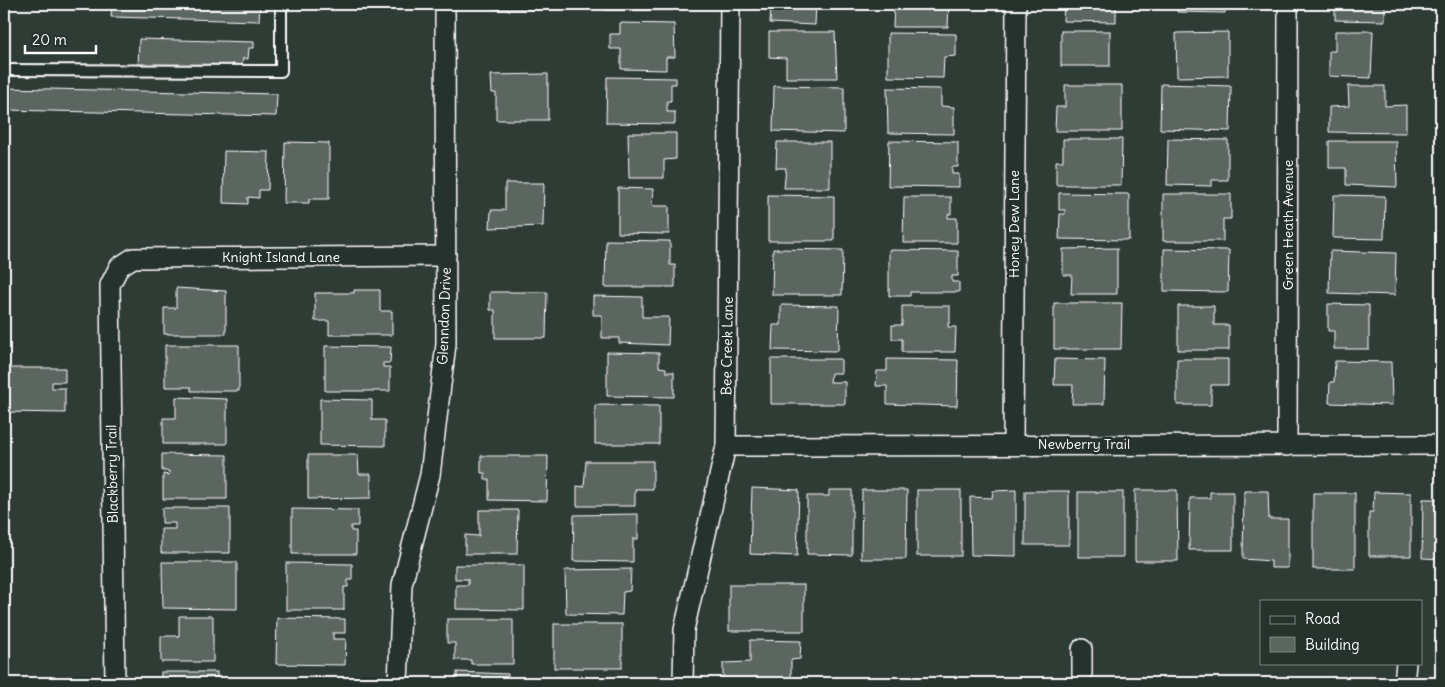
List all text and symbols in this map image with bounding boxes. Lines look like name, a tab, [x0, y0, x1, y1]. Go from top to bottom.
scale bar	[25, 22, 96, 54]
text: 20 m	[32, 30, 67, 49]
street label: Green Heath Avenue	[1279, 160, 1297, 290]
street label: Honey Dew Lane	[1005, 170, 1023, 278]
street label: Knight Island Lane	[222, 248, 340, 266]
street label: Glenndon Drive	[433, 267, 455, 365]
street label: Bee Creek Lane	[717, 296, 737, 396]
street label: Blackberry Trail	[102, 425, 122, 523]
street label: Newberry Trail	[1038, 435, 1130, 453]
legend	[1260, 600, 1422, 664]
text: Road	[1305, 609, 1340, 628]
text: Building	[1305, 635, 1360, 654]

